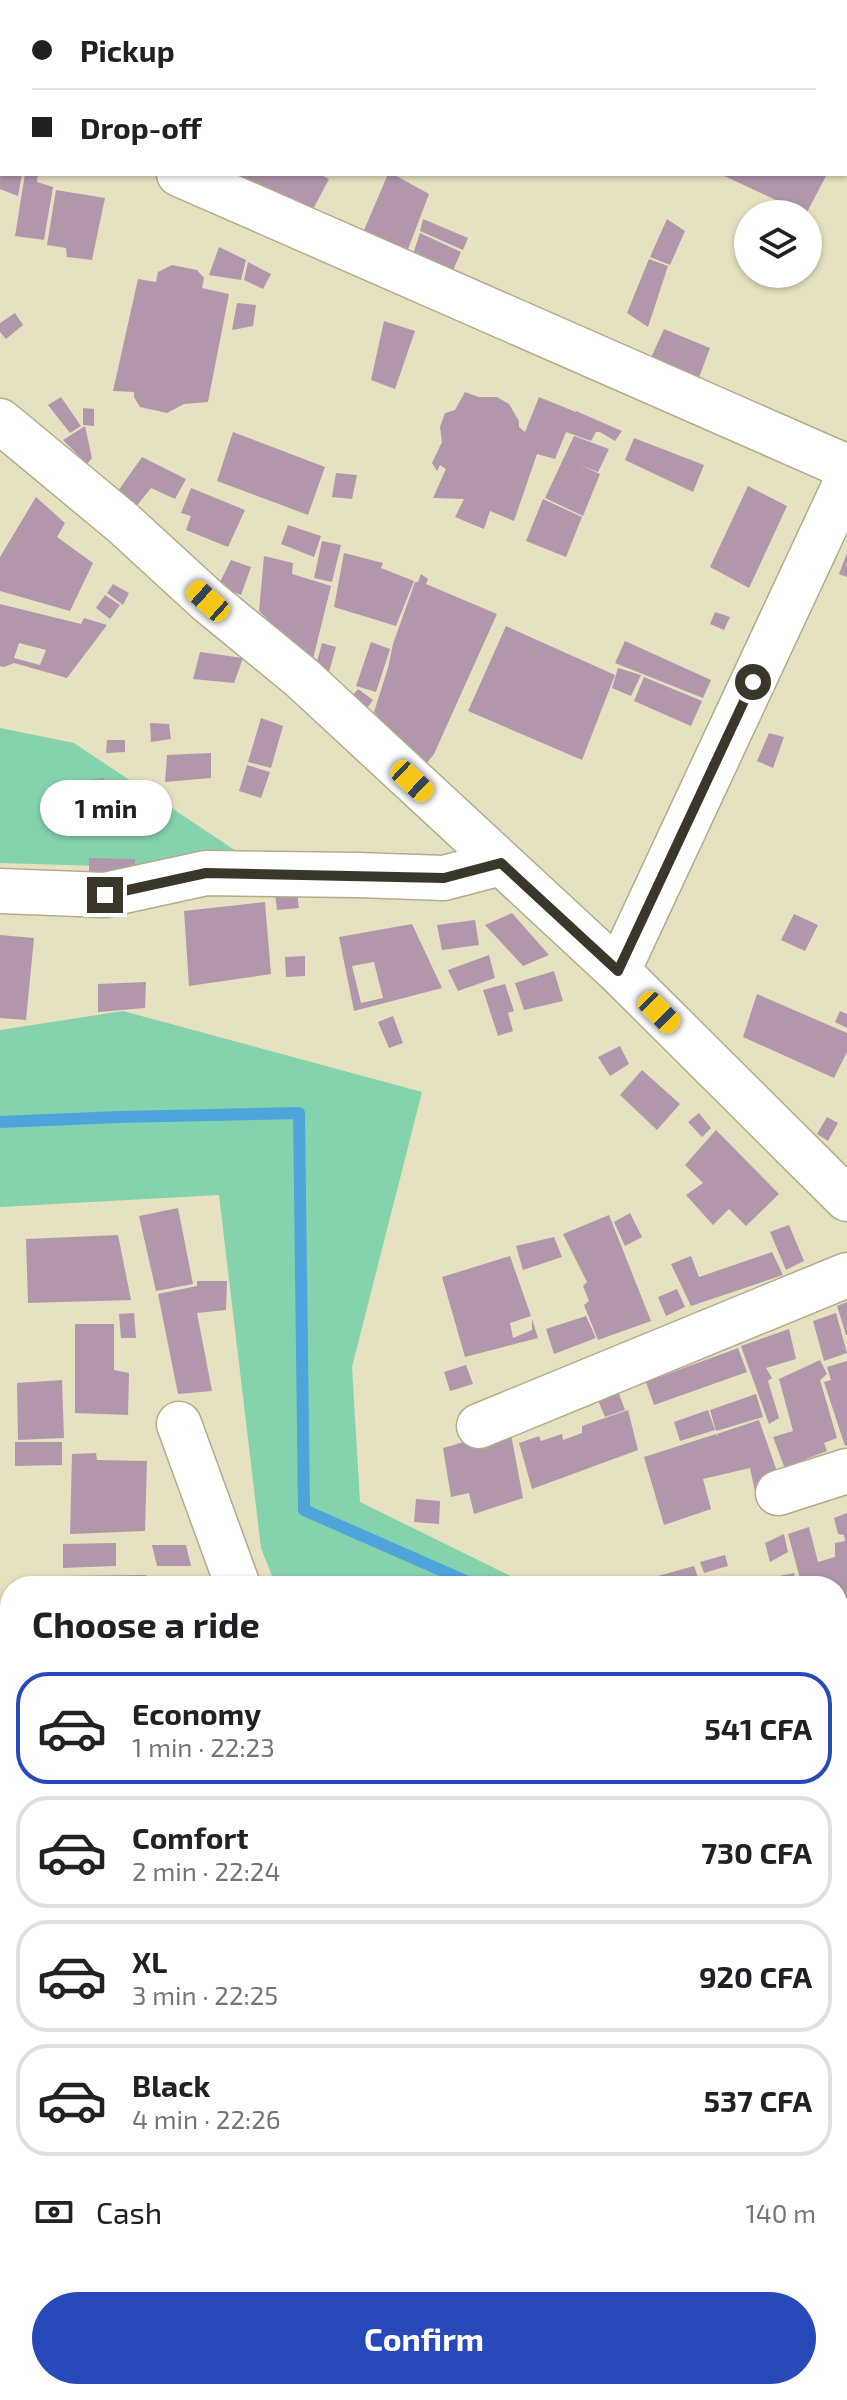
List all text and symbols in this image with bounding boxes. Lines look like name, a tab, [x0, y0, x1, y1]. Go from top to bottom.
text: Pickup	[80, 32, 175, 68]
text: Drop-off	[80, 109, 202, 145]
map controls	[734, 200, 822, 288]
button: layers	[734, 200, 822, 288]
car	[182, 576, 234, 626]
route start	[735, 664, 771, 700]
car	[386, 756, 438, 806]
callout: 1 min	[39, 779, 171, 835]
text: 1 min	[75, 792, 137, 823]
route end	[87, 877, 123, 913]
car	[634, 987, 684, 1037]
text: Choose a ride	[32, 1602, 260, 1645]
icon: car	[36, 1692, 108, 1764]
text: Economy	[132, 1695, 261, 1731]
text: 541 CFA	[704, 1710, 812, 1746]
text: 1 min · 22:23	[132, 1731, 275, 1762]
icon: car	[36, 1816, 108, 1888]
text: Comfort	[132, 1819, 249, 1855]
text: 730 CFA	[701, 1834, 812, 1870]
text: 2 min · 22:24	[132, 1855, 280, 1886]
icon: car	[36, 1940, 108, 2012]
text: XL	[132, 1943, 167, 1979]
text: 920 CFA	[699, 1958, 812, 1994]
text: 3 min · 22:25	[132, 1979, 278, 2010]
icon: car	[36, 2064, 108, 2136]
text: Black	[132, 2067, 210, 2103]
text: 537 CFA	[704, 2082, 812, 2118]
text: 4 min · 22:26	[132, 2103, 281, 2134]
icon: cash	[32, 2190, 76, 2234]
text: Cash	[96, 2194, 162, 2230]
text: 140 m	[745, 2197, 816, 2228]
button: Confirm	[32, 2292, 816, 2384]

